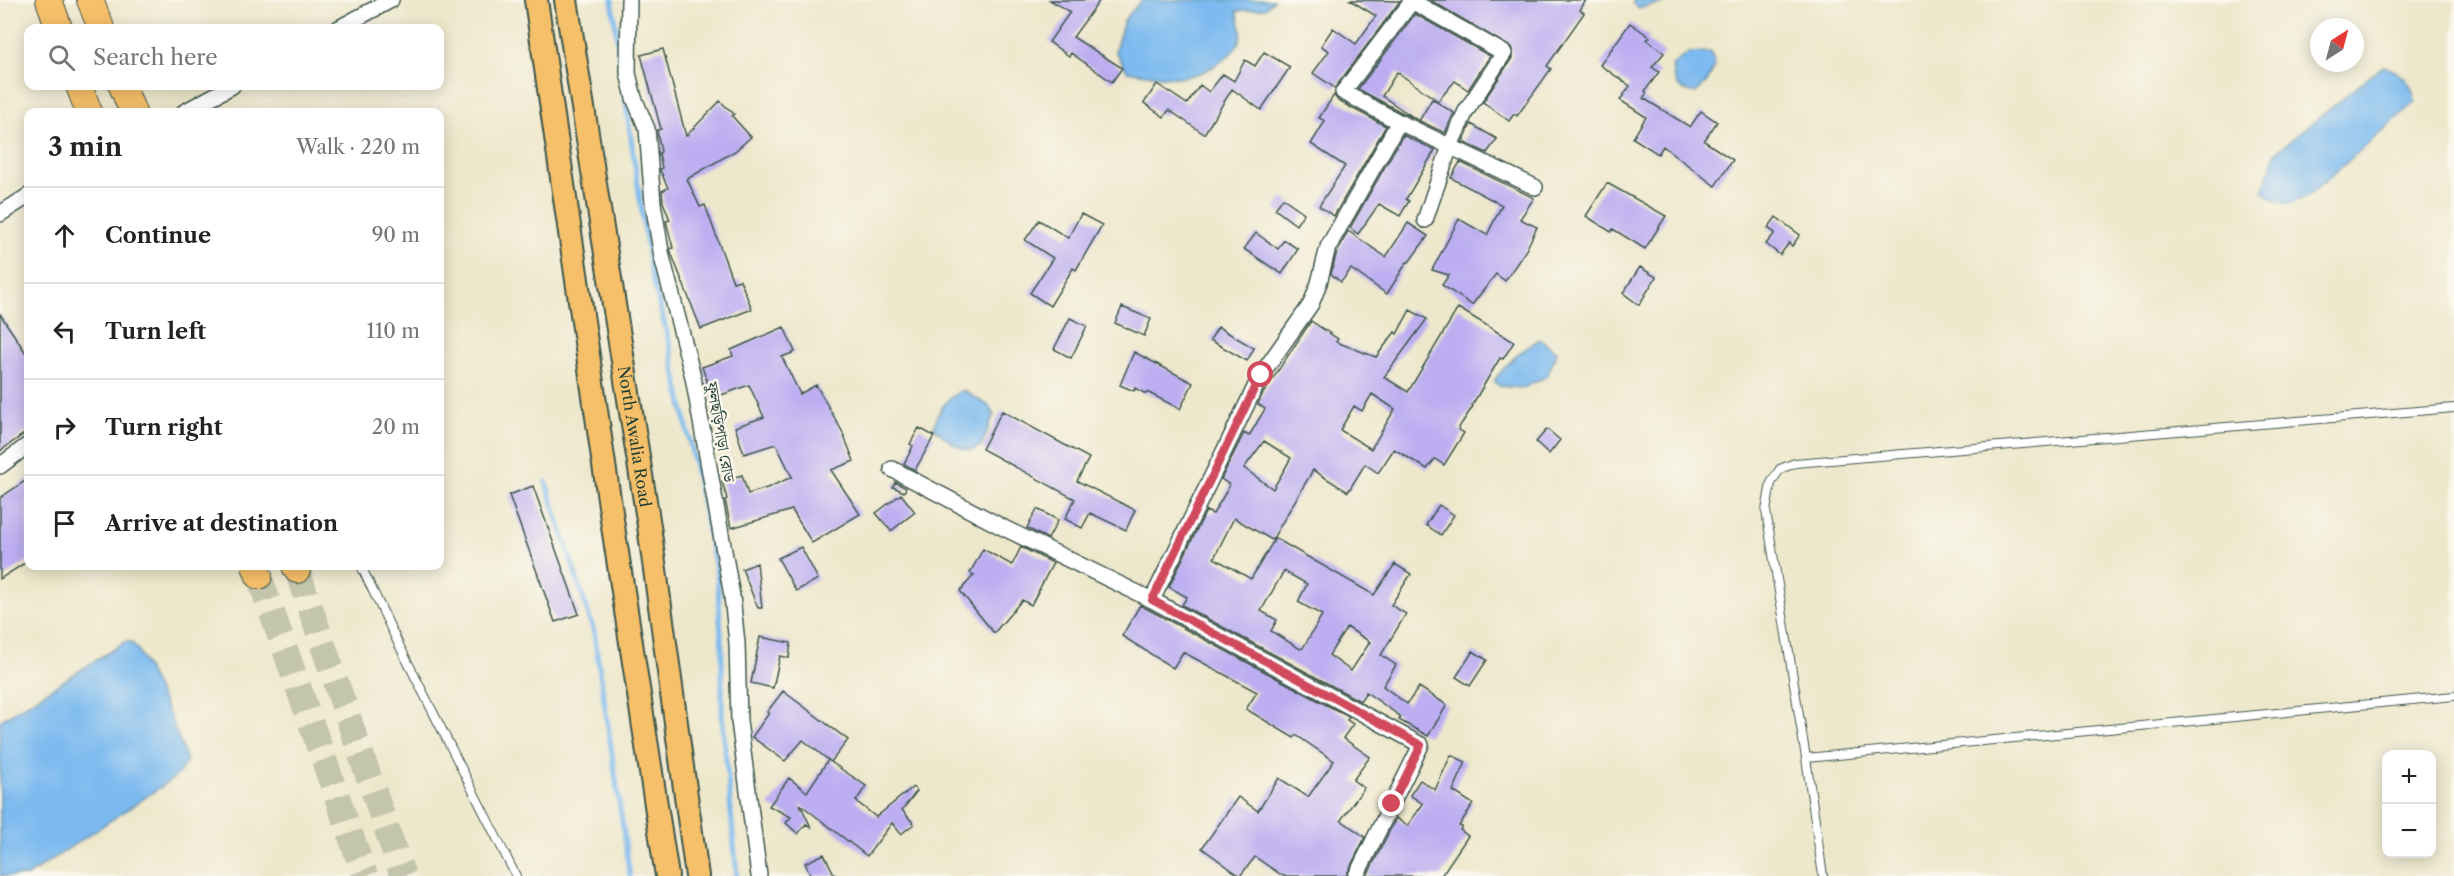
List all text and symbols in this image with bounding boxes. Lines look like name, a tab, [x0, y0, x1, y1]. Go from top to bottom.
north arrow	[2310, 18, 2364, 72]
search box	[24, 24, 444, 90]
icon: search	[45, 41, 78, 74]
text: Search here	[93, 44, 218, 71]
text: 3 min	[48, 131, 122, 163]
text: Walk · 220 m	[296, 135, 420, 159]
icon: ahead	[48, 219, 81, 252]
text: Continue	[105, 222, 211, 249]
text: 90 m	[372, 223, 420, 247]
icon: left	[48, 315, 81, 348]
text: Turn left	[105, 318, 206, 345]
text: 110 m	[367, 319, 420, 343]
route start	[1247, 361, 1273, 387]
street label: North Awalia Road	[614, 365, 656, 509]
street label: ফুলছড়িপাড়া রোড	[702, 379, 740, 485]
icon: right	[48, 411, 81, 444]
text: Turn right	[105, 414, 223, 441]
text: 20 m	[372, 415, 420, 439]
icon: arrive	[48, 507, 81, 540]
text: Arrive at destination	[105, 510, 338, 537]
map controls	[2382, 750, 2436, 858]
button: +	[2382, 750, 2436, 804]
route end	[1378, 790, 1404, 816]
button: −	[2382, 804, 2436, 858]

